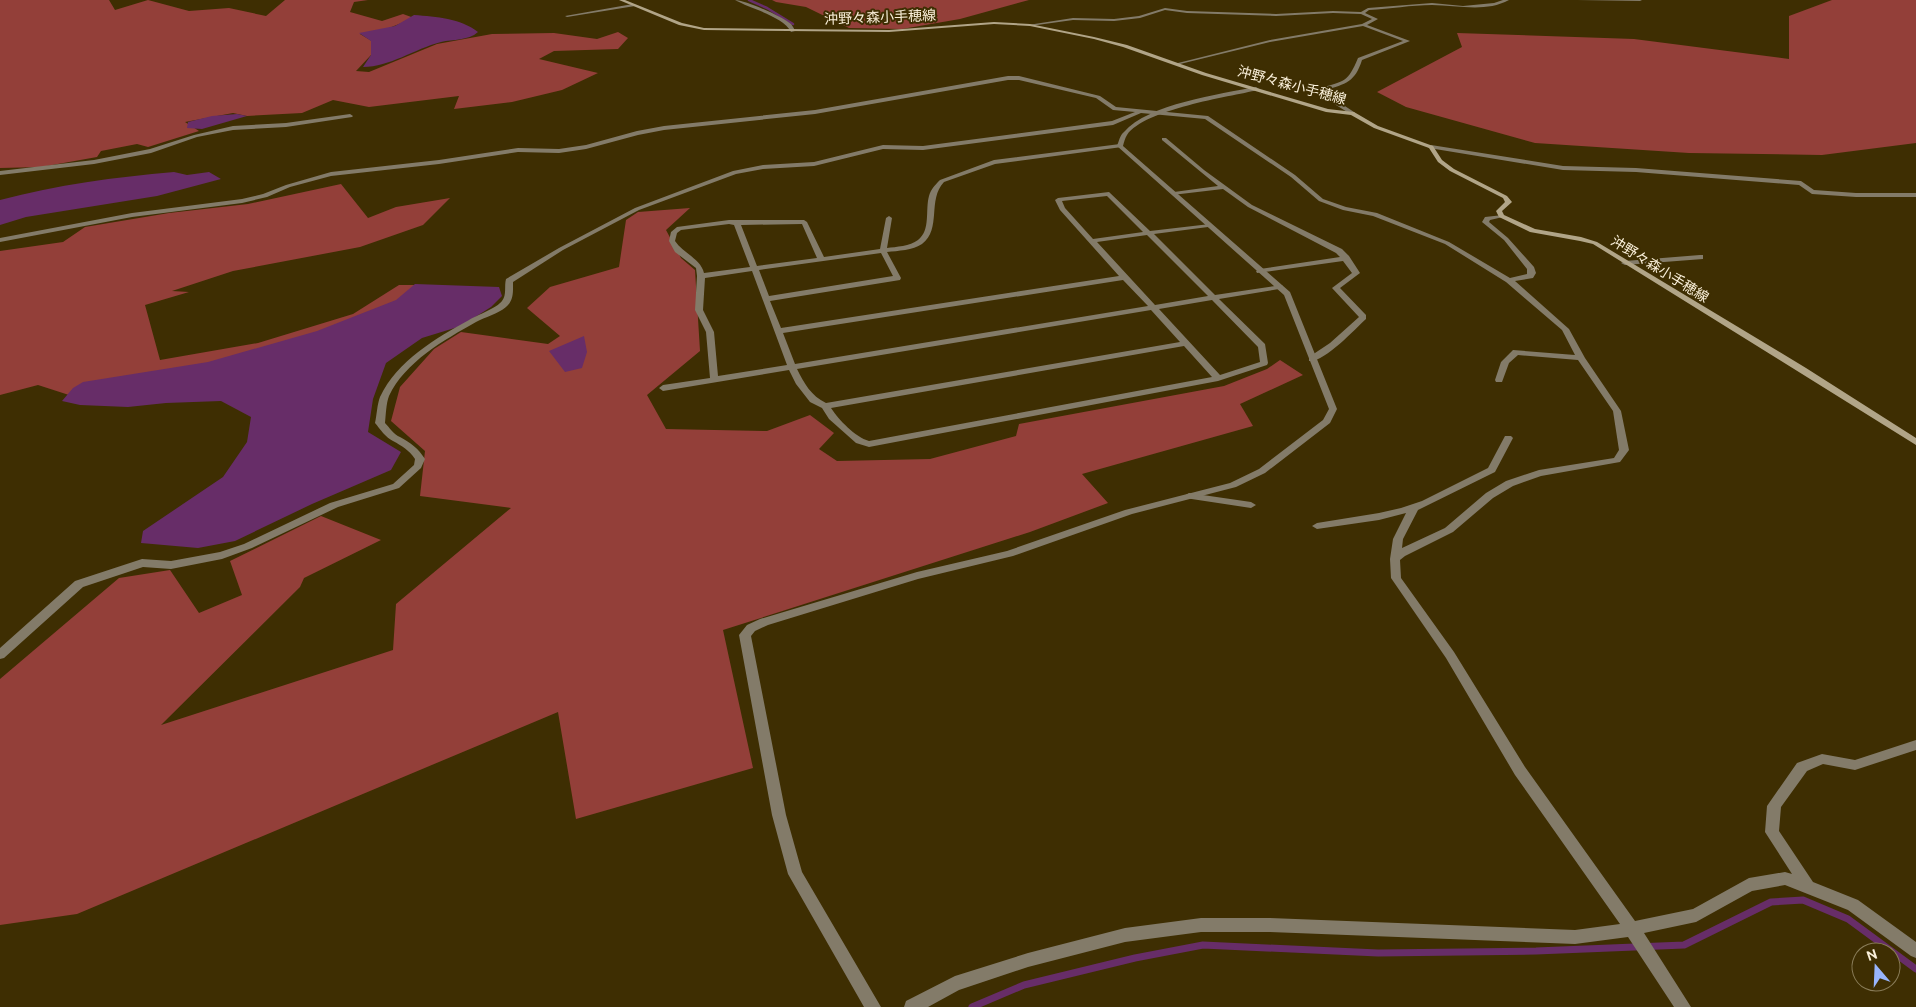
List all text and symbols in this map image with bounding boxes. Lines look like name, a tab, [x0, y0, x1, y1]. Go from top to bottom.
street label: 沖野々森小手穂線	[824, 7, 936, 27]
street label: 沖野々森小手穂線	[1236, 63, 1348, 107]
street label: 沖野々森小手穂線	[1608, 233, 1712, 305]
north arrow	[1851, 942, 1901, 992]
text: N	[1864, 945, 1879, 964]

